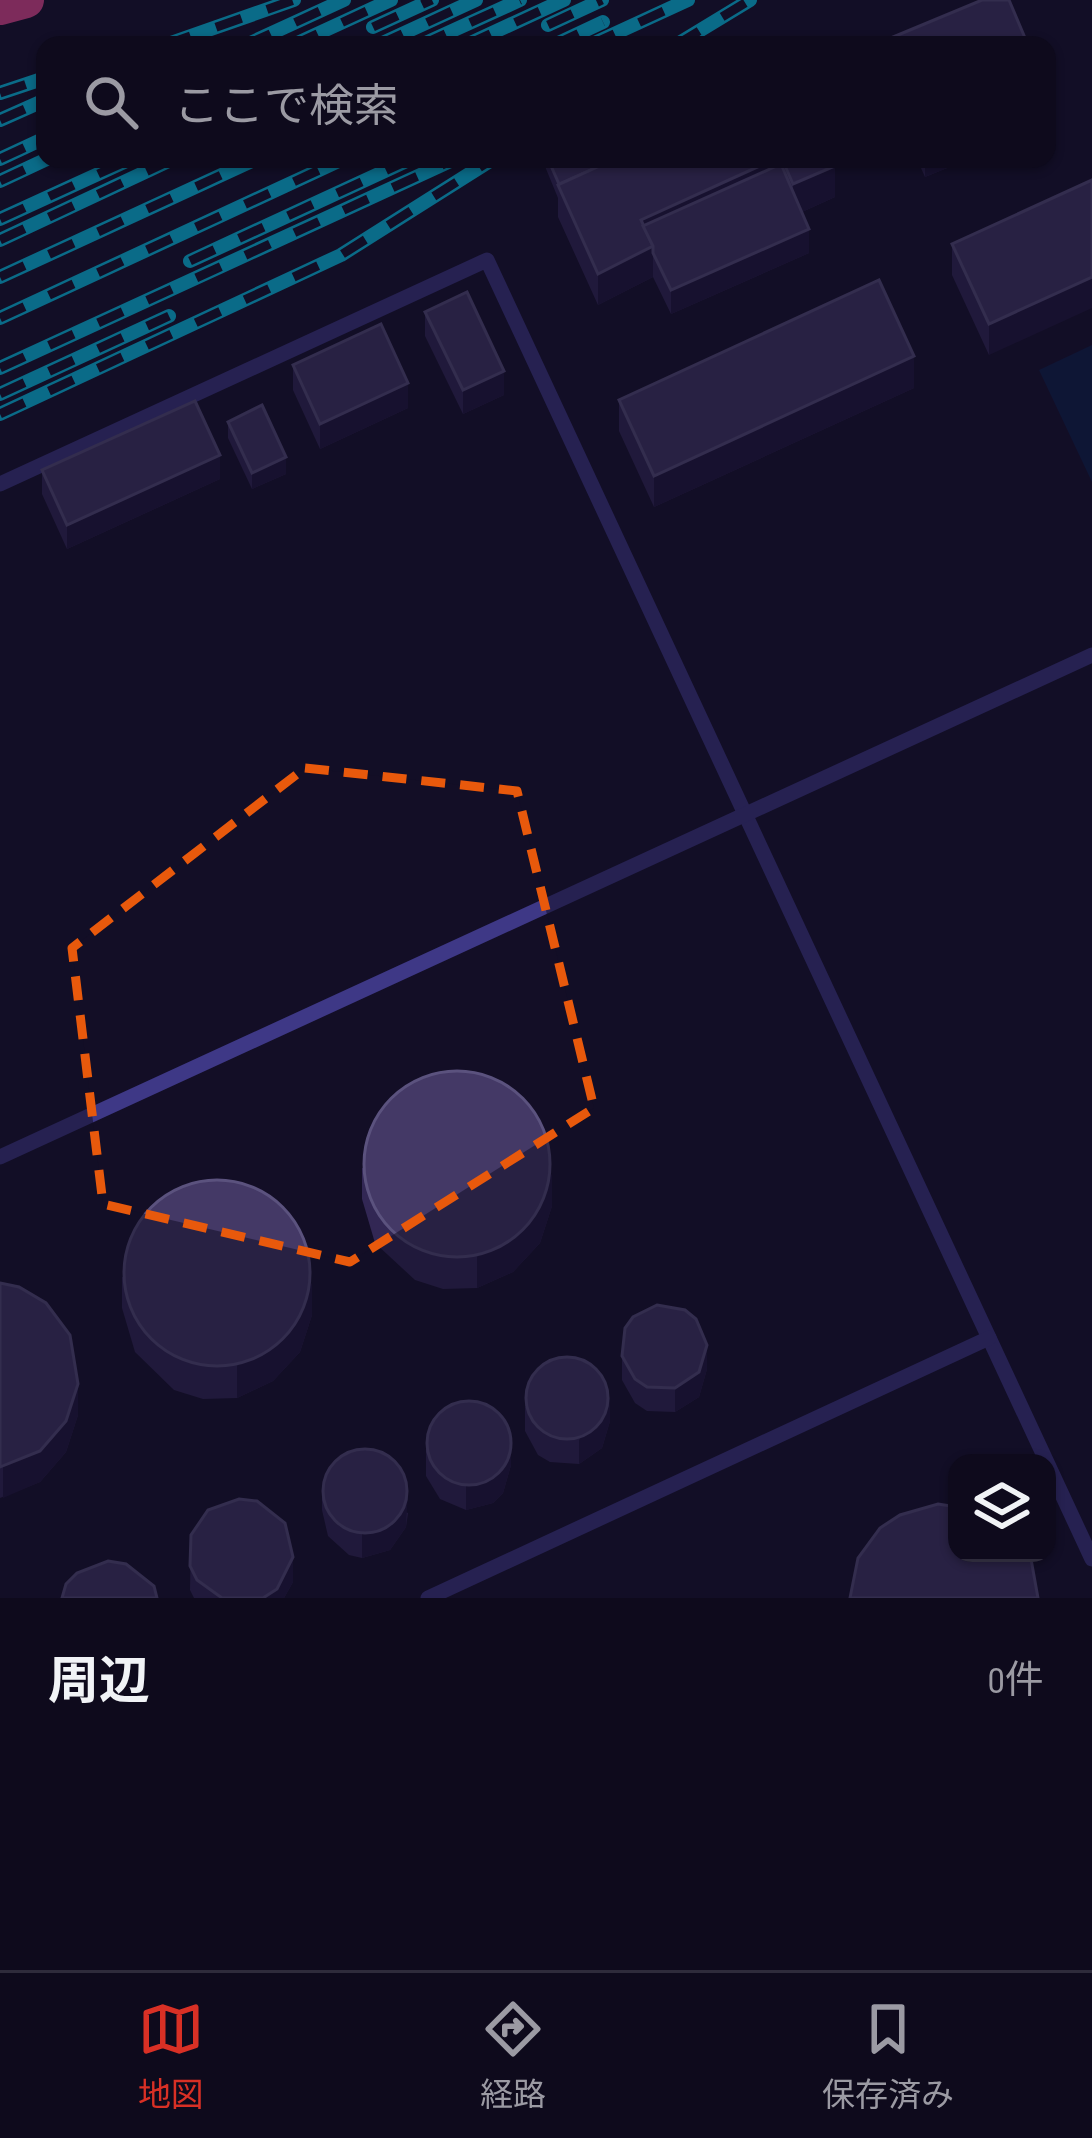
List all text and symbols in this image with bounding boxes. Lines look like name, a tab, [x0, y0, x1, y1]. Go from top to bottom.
search box	[36, 36, 1056, 168]
icon: search	[78, 69, 144, 135]
text: ここで検索	[174, 80, 399, 135]
map controls	[948, 1454, 1056, 1562]
button: layers	[948, 1454, 1056, 1562]
text: 周辺	[48, 1652, 150, 1713]
text: 0件	[988, 1658, 1044, 1705]
tab: 地図	[138, 1996, 204, 2116]
tab: 経路	[480, 1996, 546, 2116]
tab: 保存済み	[822, 1996, 954, 2116]

